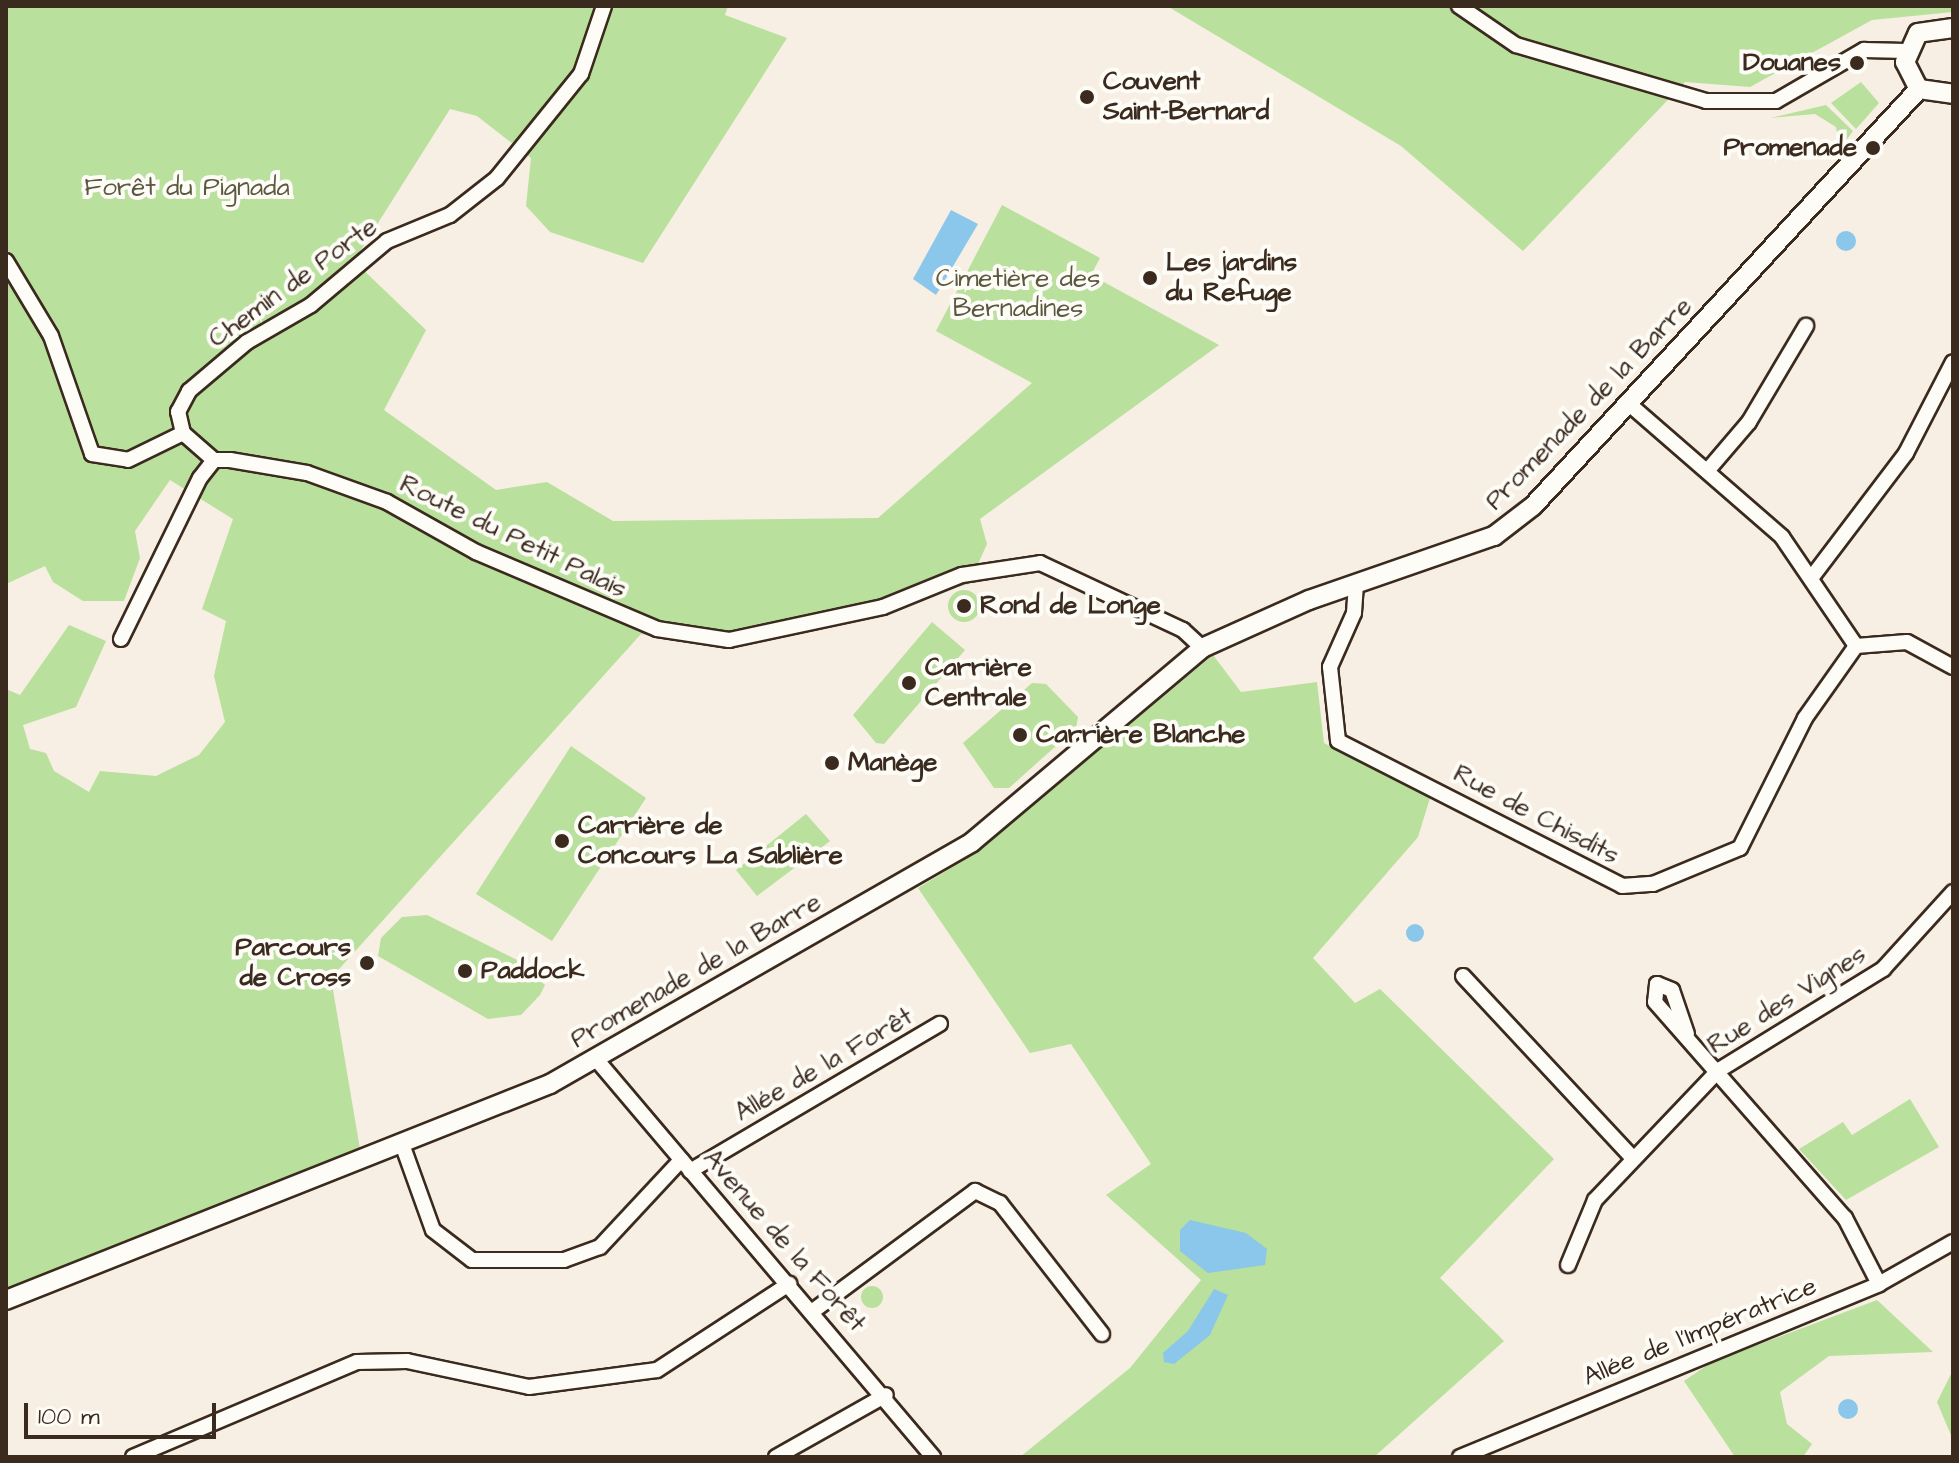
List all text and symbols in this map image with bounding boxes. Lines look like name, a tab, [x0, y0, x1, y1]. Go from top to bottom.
place label: Douanes	[1743, 47, 1841, 79]
marker: Douanes	[1848, 54, 1866, 72]
place label: Couvent Saint-Bernard	[1103, 66, 1269, 128]
marker: Couvent Saint-Bernard	[1078, 88, 1096, 106]
place label: Promenade	[1724, 132, 1857, 164]
marker: Promenade	[1864, 139, 1882, 157]
park label: Forêt du Pignada	[84, 172, 290, 204]
street label: Chemin de Porte	[203, 211, 383, 355]
place label: Les jardins du Refuge	[1166, 247, 1297, 308]
park label: Cimetière des Bernadines	[936, 263, 1100, 324]
marker: Les jardins du Refuge	[1141, 269, 1159, 287]
street label: Promenade de la Barre	[1479, 291, 1699, 517]
street label: Route du Petit Palais	[395, 469, 631, 605]
place label: Rond de Longe	[980, 590, 1161, 622]
marker: Rond de Longe	[955, 597, 973, 615]
place label: Carrière Centrale	[925, 652, 1032, 714]
marker: Carrière Centrale	[900, 674, 918, 692]
place label: Carrière Blanche	[1036, 719, 1245, 751]
marker: Carrière Blanche	[1011, 726, 1029, 744]
place label: Manège	[848, 747, 937, 779]
marker: Manège	[823, 754, 841, 772]
street label: Rue de Chisdits	[1448, 758, 1624, 872]
place label: Carrière de Concours La Sablière	[578, 810, 843, 872]
marker: Carrière de Concours La Sablière	[553, 832, 571, 850]
street label: Promenade de la Barre	[565, 887, 827, 1055]
place label: Parcours de Cross	[235, 932, 351, 994]
street label: Rue des Vignes	[1702, 939, 1872, 1061]
marker: Parcours de Cross	[358, 954, 376, 972]
place label: Paddock	[481, 955, 585, 987]
marker: Paddock	[456, 962, 474, 980]
street label: Allée de la Forêt	[729, 1001, 919, 1129]
street label: Avenue de la Forêt	[696, 1143, 872, 1339]
street label: Allée de l'Impératrice	[1579, 1271, 1821, 1393]
scale bar	[28, 1387, 220, 1437]
text: 100 m	[38, 1400, 100, 1434]

